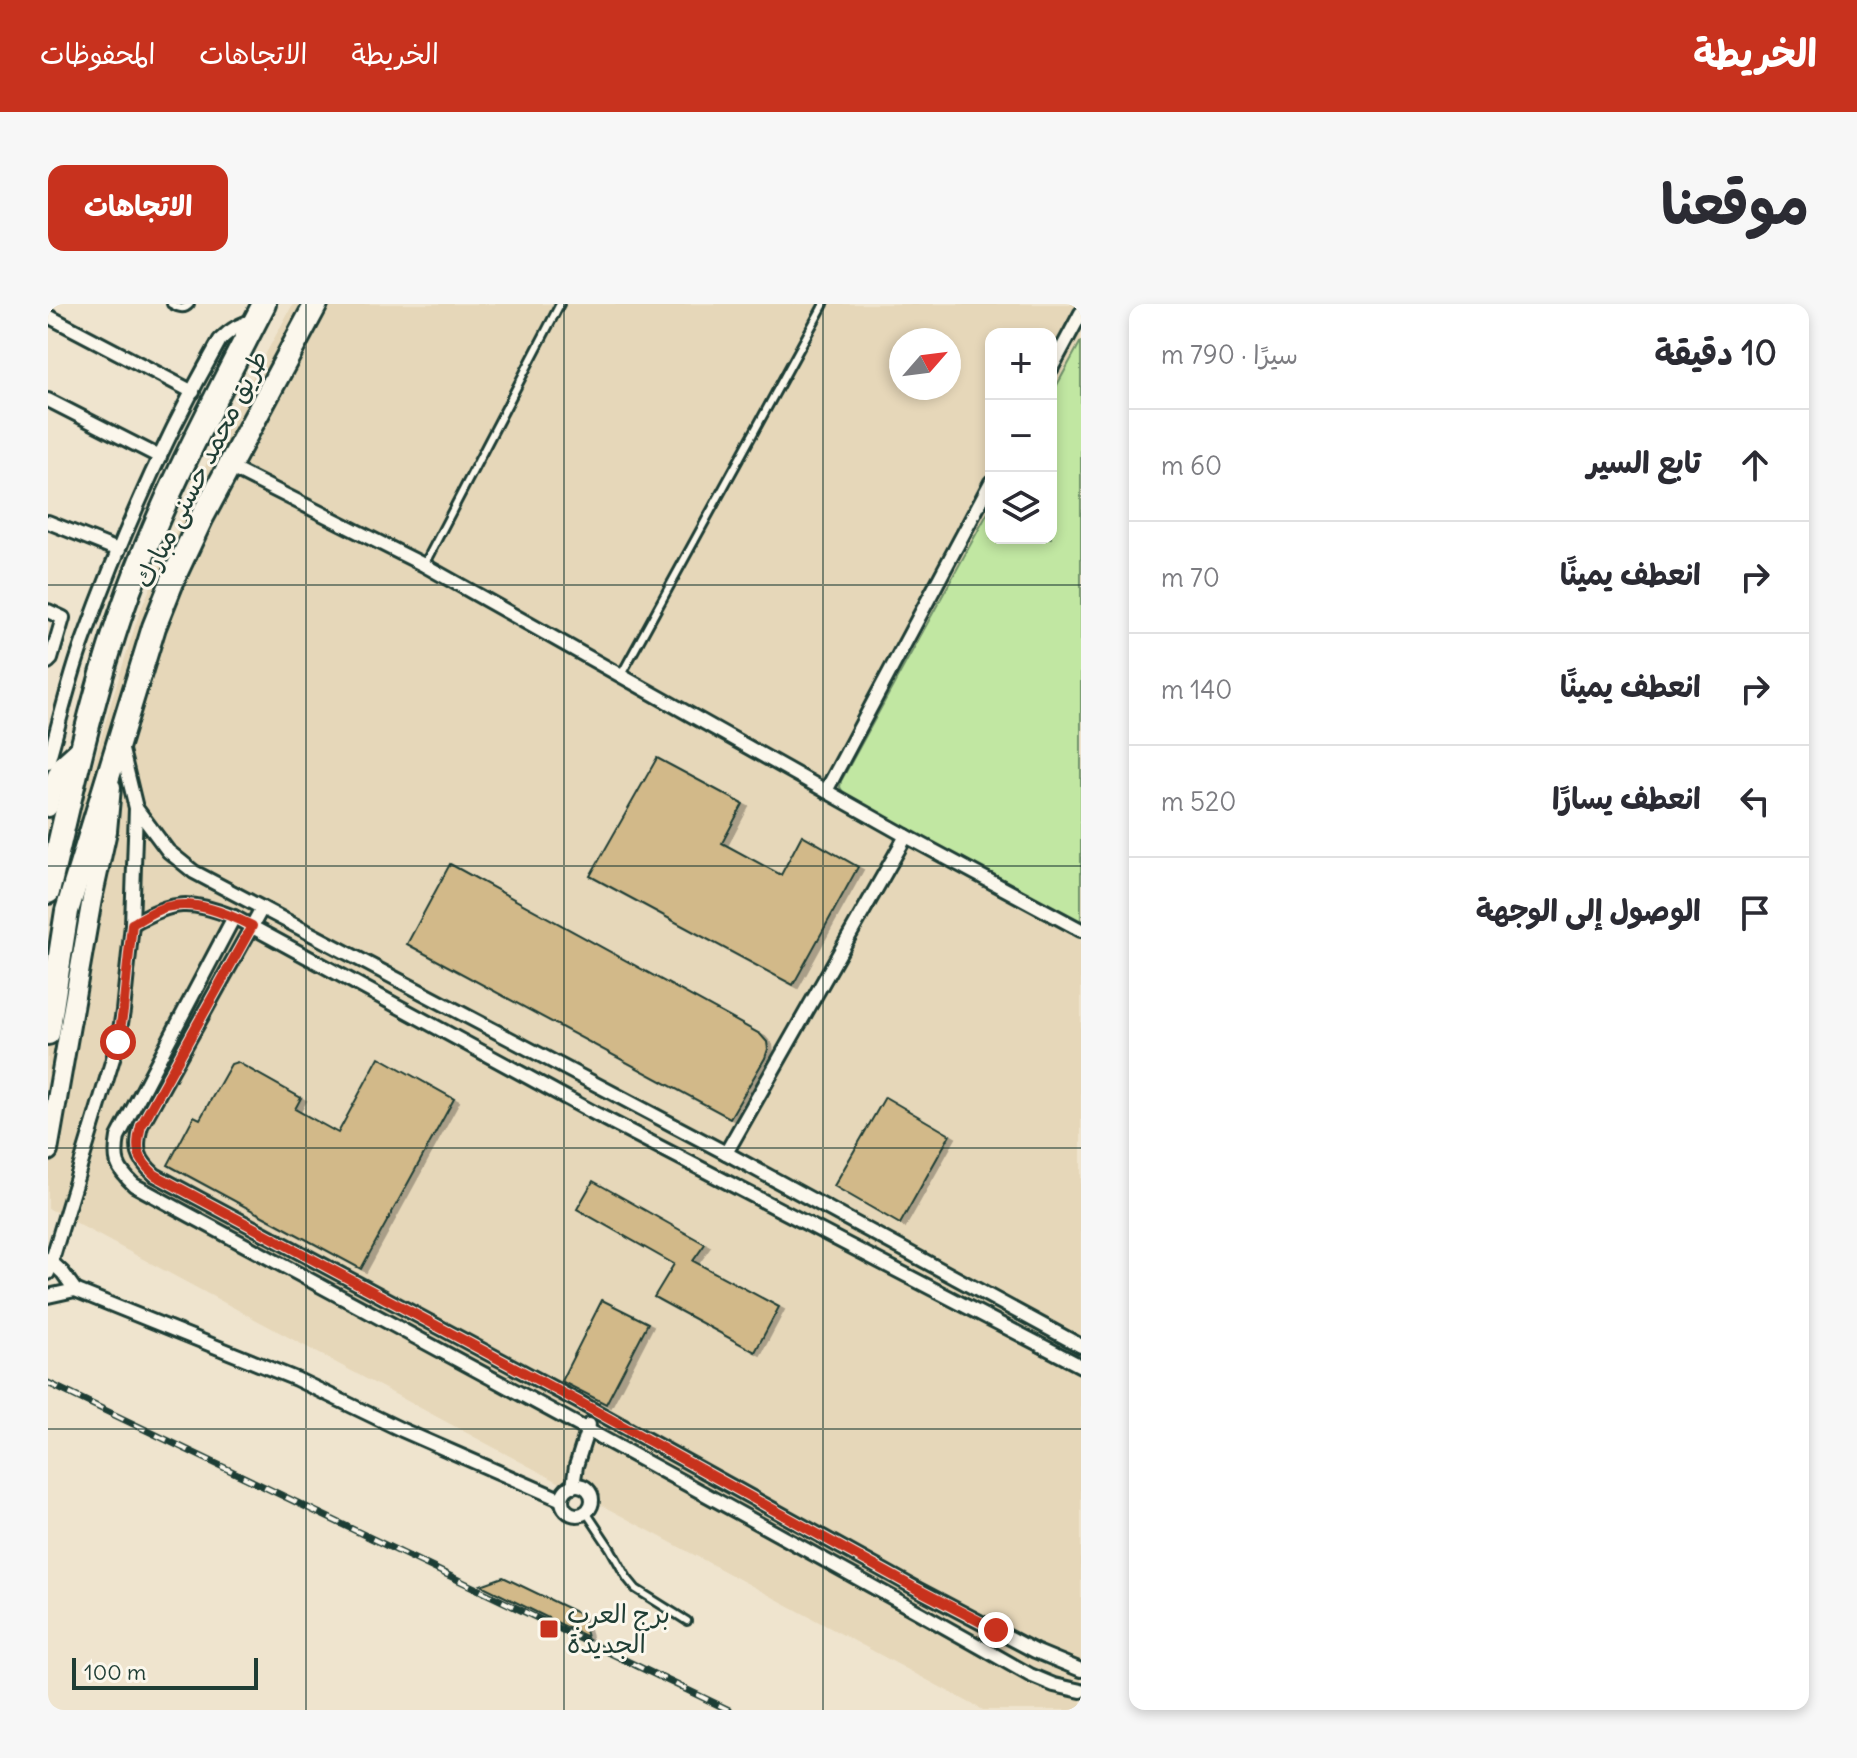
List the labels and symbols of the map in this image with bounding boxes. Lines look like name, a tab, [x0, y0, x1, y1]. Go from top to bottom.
north arrow	[889, 328, 961, 400]
street label: طريق محمد حسنى مبارك	[126, 345, 276, 593]
route start	[100, 1024, 136, 1060]
place label: برج العرب الجديدة	[567, 1597, 670, 1660]
route end	[978, 1612, 1014, 1648]
marker: برج العرب الجديدة	[538, 1618, 560, 1640]
scale bar	[72, 1654, 258, 1690]

